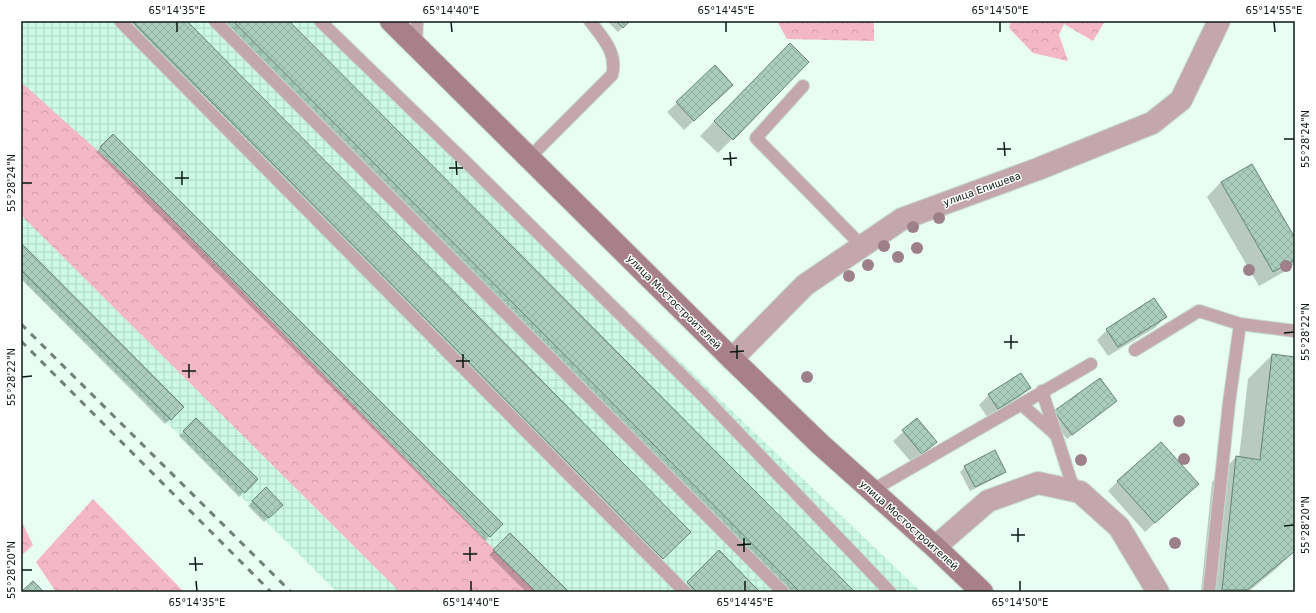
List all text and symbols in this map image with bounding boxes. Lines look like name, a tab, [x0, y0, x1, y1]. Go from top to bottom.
text: 65°14'35"E	[149, 5, 205, 16]
text: 65°14'40"E	[423, 5, 479, 16]
text: 65°14'45"E	[698, 5, 754, 16]
text: 65°14'50"E	[972, 5, 1028, 16]
text: 65°14'55"E	[1246, 5, 1302, 16]
text: 55°28'24"N	[1300, 110, 1311, 168]
text: 55°28'24"N	[6, 154, 17, 212]
street label: улица Епишева	[942, 170, 1022, 208]
street label: улица Мостостроителей	[625, 253, 723, 351]
text: 55°28'22"N	[1300, 303, 1311, 361]
text: 55°28'22"N	[6, 348, 17, 406]
street label: улица Мостостроителей	[858, 478, 960, 572]
text: 55°28'20"N	[1300, 496, 1311, 554]
text: 55°28'20"N	[6, 541, 17, 599]
text: 65°14'35"E	[169, 597, 225, 608]
text: 65°14'40"E	[443, 597, 499, 608]
text: 65°14'45"E	[717, 597, 773, 608]
text: 65°14'50"E	[992, 597, 1048, 608]

